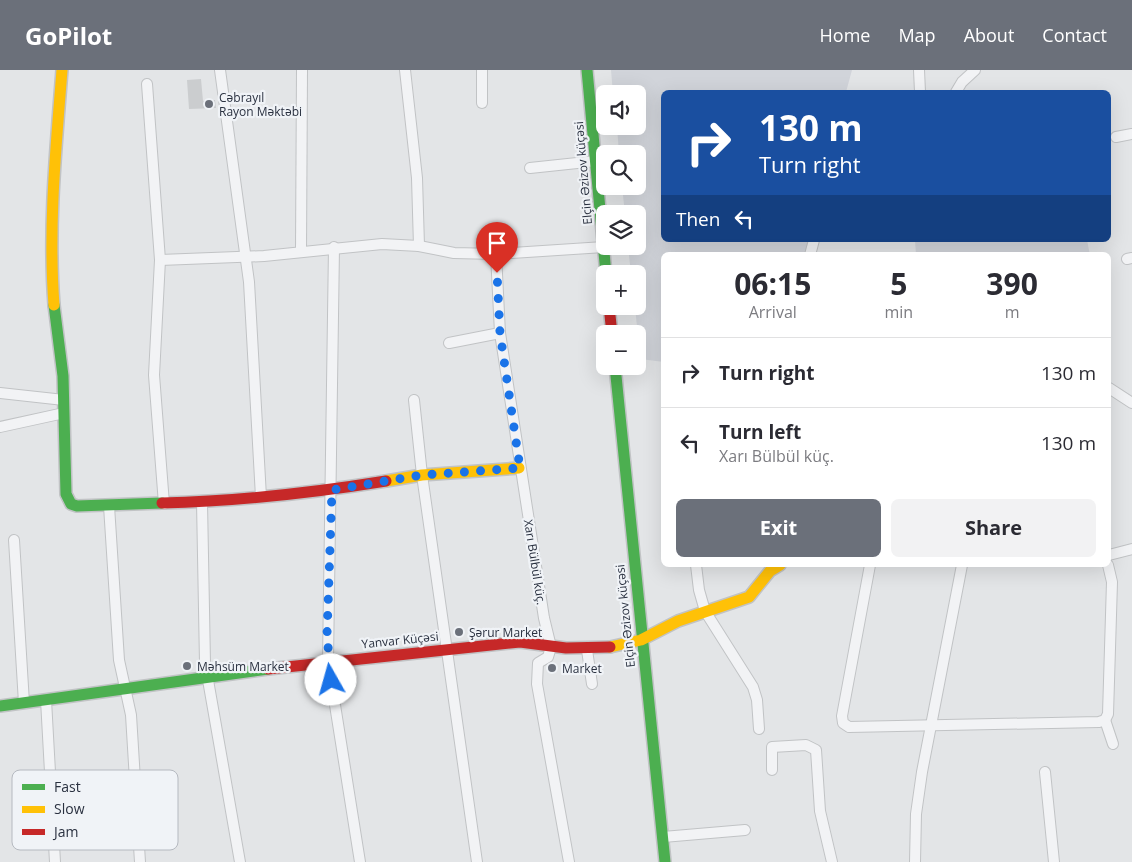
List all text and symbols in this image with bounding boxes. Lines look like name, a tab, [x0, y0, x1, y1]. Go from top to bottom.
text: GoPilot	[25, 19, 112, 52]
text: Home	[820, 23, 870, 47]
text: Map	[898, 23, 936, 47]
text: About	[964, 23, 1014, 47]
text: Contact	[1042, 23, 1107, 47]
map controls	[596, 85, 646, 375]
button: sound	[596, 85, 646, 135]
place label: Cəbrayıl Rayon Məktəbi	[219, 89, 302, 120]
marker: Cəbrayıl Rayon Məktəbi	[203, 98, 215, 110]
text: 130 m	[759, 104, 863, 151]
icon: right	[676, 110, 741, 175]
street label: Elçin Əzizov küçəsi	[570, 121, 596, 225]
button: search	[596, 145, 646, 195]
text: Turn right	[759, 149, 861, 179]
button: layers	[596, 205, 646, 255]
icon: left	[730, 205, 758, 233]
text: Then	[676, 206, 720, 232]
pin	[476, 222, 518, 273]
icon: arrive	[483, 229, 511, 257]
text: 06:15	[734, 263, 811, 304]
text: 5	[890, 263, 907, 304]
text: 390	[986, 263, 1038, 304]
button: +	[596, 265, 646, 315]
text: Arrival	[749, 301, 797, 323]
text: min	[885, 301, 913, 323]
text: m	[1005, 301, 1020, 323]
button: −	[596, 325, 646, 375]
icon: right	[676, 359, 704, 387]
text: Turn right	[719, 360, 814, 386]
text: 130 m	[1041, 360, 1096, 386]
text: Turn left	[719, 419, 801, 445]
icon: left	[676, 429, 704, 457]
text: 130 m	[1041, 430, 1096, 456]
text: Xarı Bülbül küç.	[719, 445, 834, 467]
button: Exit	[676, 499, 881, 557]
button: Share	[891, 499, 1096, 557]
street label: Xarı Bülbül küç.	[520, 518, 550, 606]
street label: Elçin Əzizov küçəsi	[611, 564, 639, 668]
place label: Şərur Market	[469, 624, 542, 641]
marker: Şərur Market	[453, 626, 465, 638]
street label: Yanvar Küçəsi	[361, 628, 439, 652]
position arrow	[304, 653, 356, 705]
place label: Məhsüm Market	[197, 658, 289, 675]
marker: Məhsüm Market	[181, 660, 193, 672]
place label: Market	[562, 660, 602, 677]
marker: Market	[546, 662, 558, 674]
legend	[12, 770, 178, 850]
text: Fast	[54, 777, 81, 796]
text: Slow	[54, 799, 85, 818]
text: Jam	[52, 822, 79, 841]

